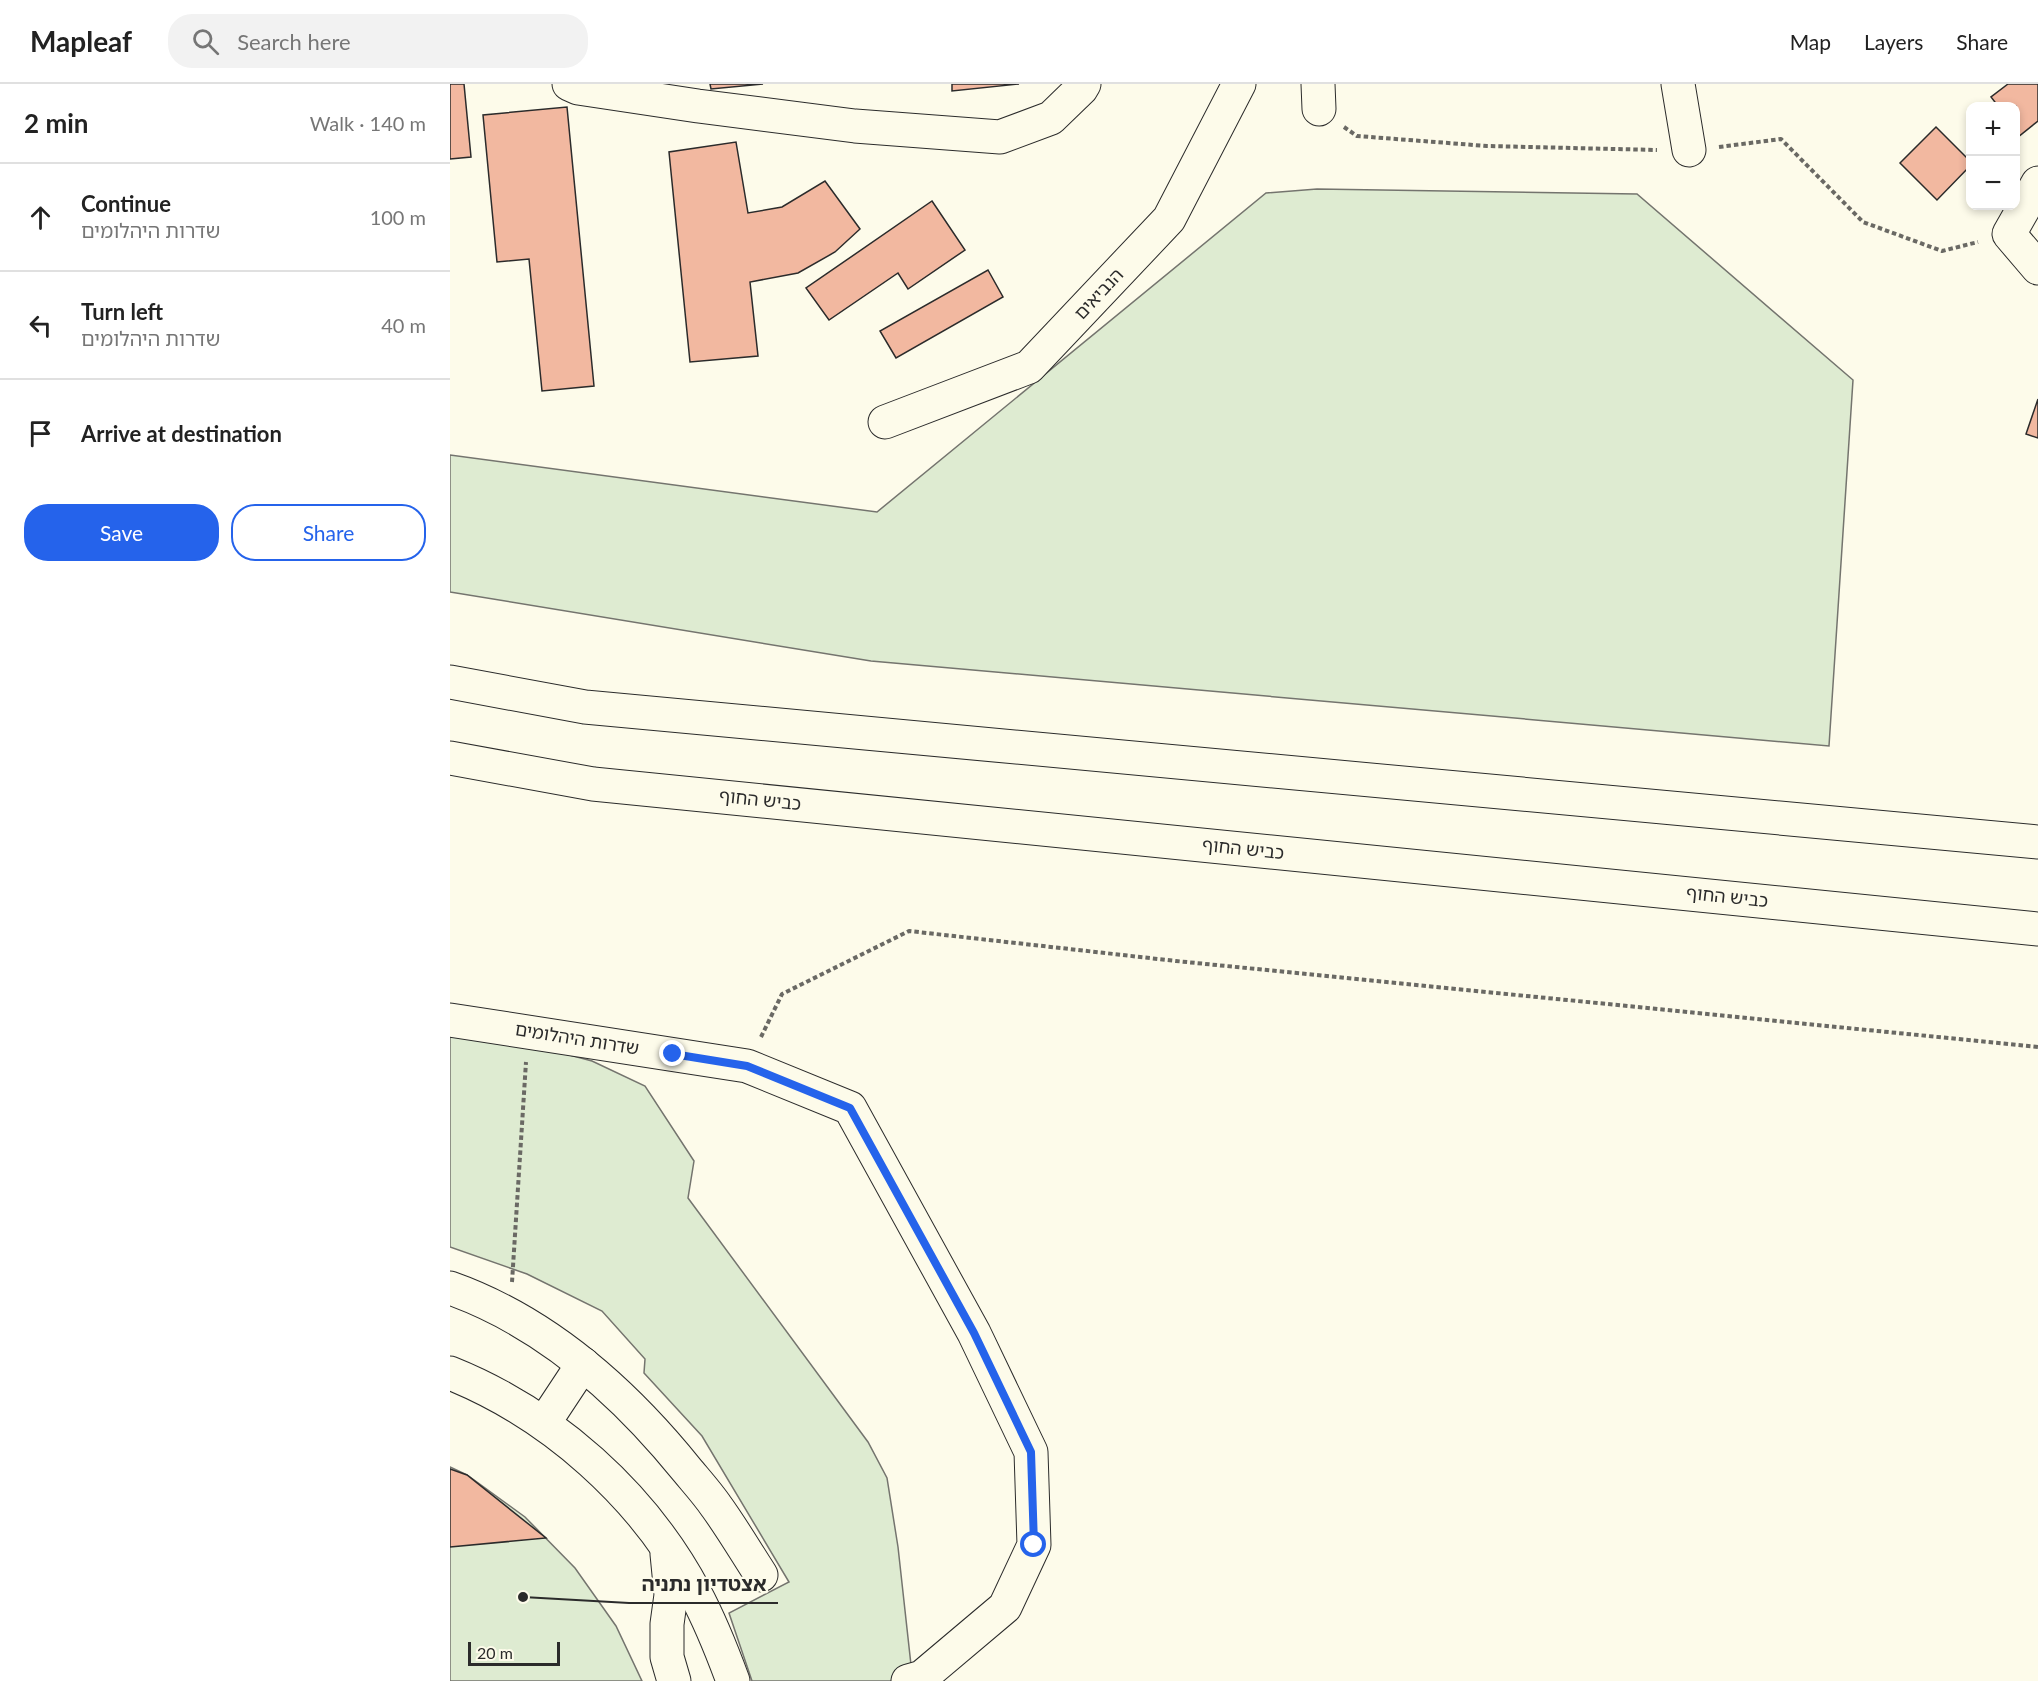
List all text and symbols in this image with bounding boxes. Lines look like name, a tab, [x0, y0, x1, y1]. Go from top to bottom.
search box	[168, 14, 588, 68]
text: Mapleaf	[30, 24, 132, 58]
icon: search	[189, 25, 222, 58]
text: Search here	[237, 28, 351, 55]
text: Map	[1790, 29, 1831, 54]
text: Layers	[1864, 29, 1923, 54]
text: Share	[1956, 29, 2008, 54]
map controls	[1966, 102, 2020, 210]
button: +	[1966, 102, 2020, 156]
text: 2 min	[24, 107, 88, 139]
text: Walk · 140 m	[310, 111, 426, 135]
button: −	[1966, 156, 2020, 210]
text: Continue	[81, 190, 171, 217]
icon: ahead	[24, 201, 57, 234]
text: 100 m	[370, 205, 426, 229]
text: שדרות היהלומים	[81, 218, 220, 242]
street label: הנביאים	[1069, 263, 1127, 323]
text: Turn left	[81, 298, 163, 325]
icon: left	[24, 309, 57, 342]
text: 40 m	[381, 313, 426, 337]
text: שדרות היהלומים	[81, 326, 220, 350]
icon: arrive	[24, 417, 57, 450]
text: Arrive at destination	[81, 420, 282, 447]
button: Save	[24, 504, 219, 561]
button: Share	[231, 504, 426, 561]
street label: כביש החוף	[718, 784, 802, 814]
street label: כביש החוף	[1201, 833, 1285, 863]
street label: כביש החוף	[1685, 881, 1769, 911]
street label: שדרות היהלומים	[514, 1017, 641, 1059]
route end	[659, 1040, 685, 1066]
route start	[1020, 1531, 1046, 1557]
callout: אצטדיון נתניה	[629, 1565, 778, 1603]
text: אצטדיון נתניה	[642, 1571, 766, 1595]
scale bar	[468, 1639, 560, 1666]
text: 20 m	[477, 1643, 513, 1662]

